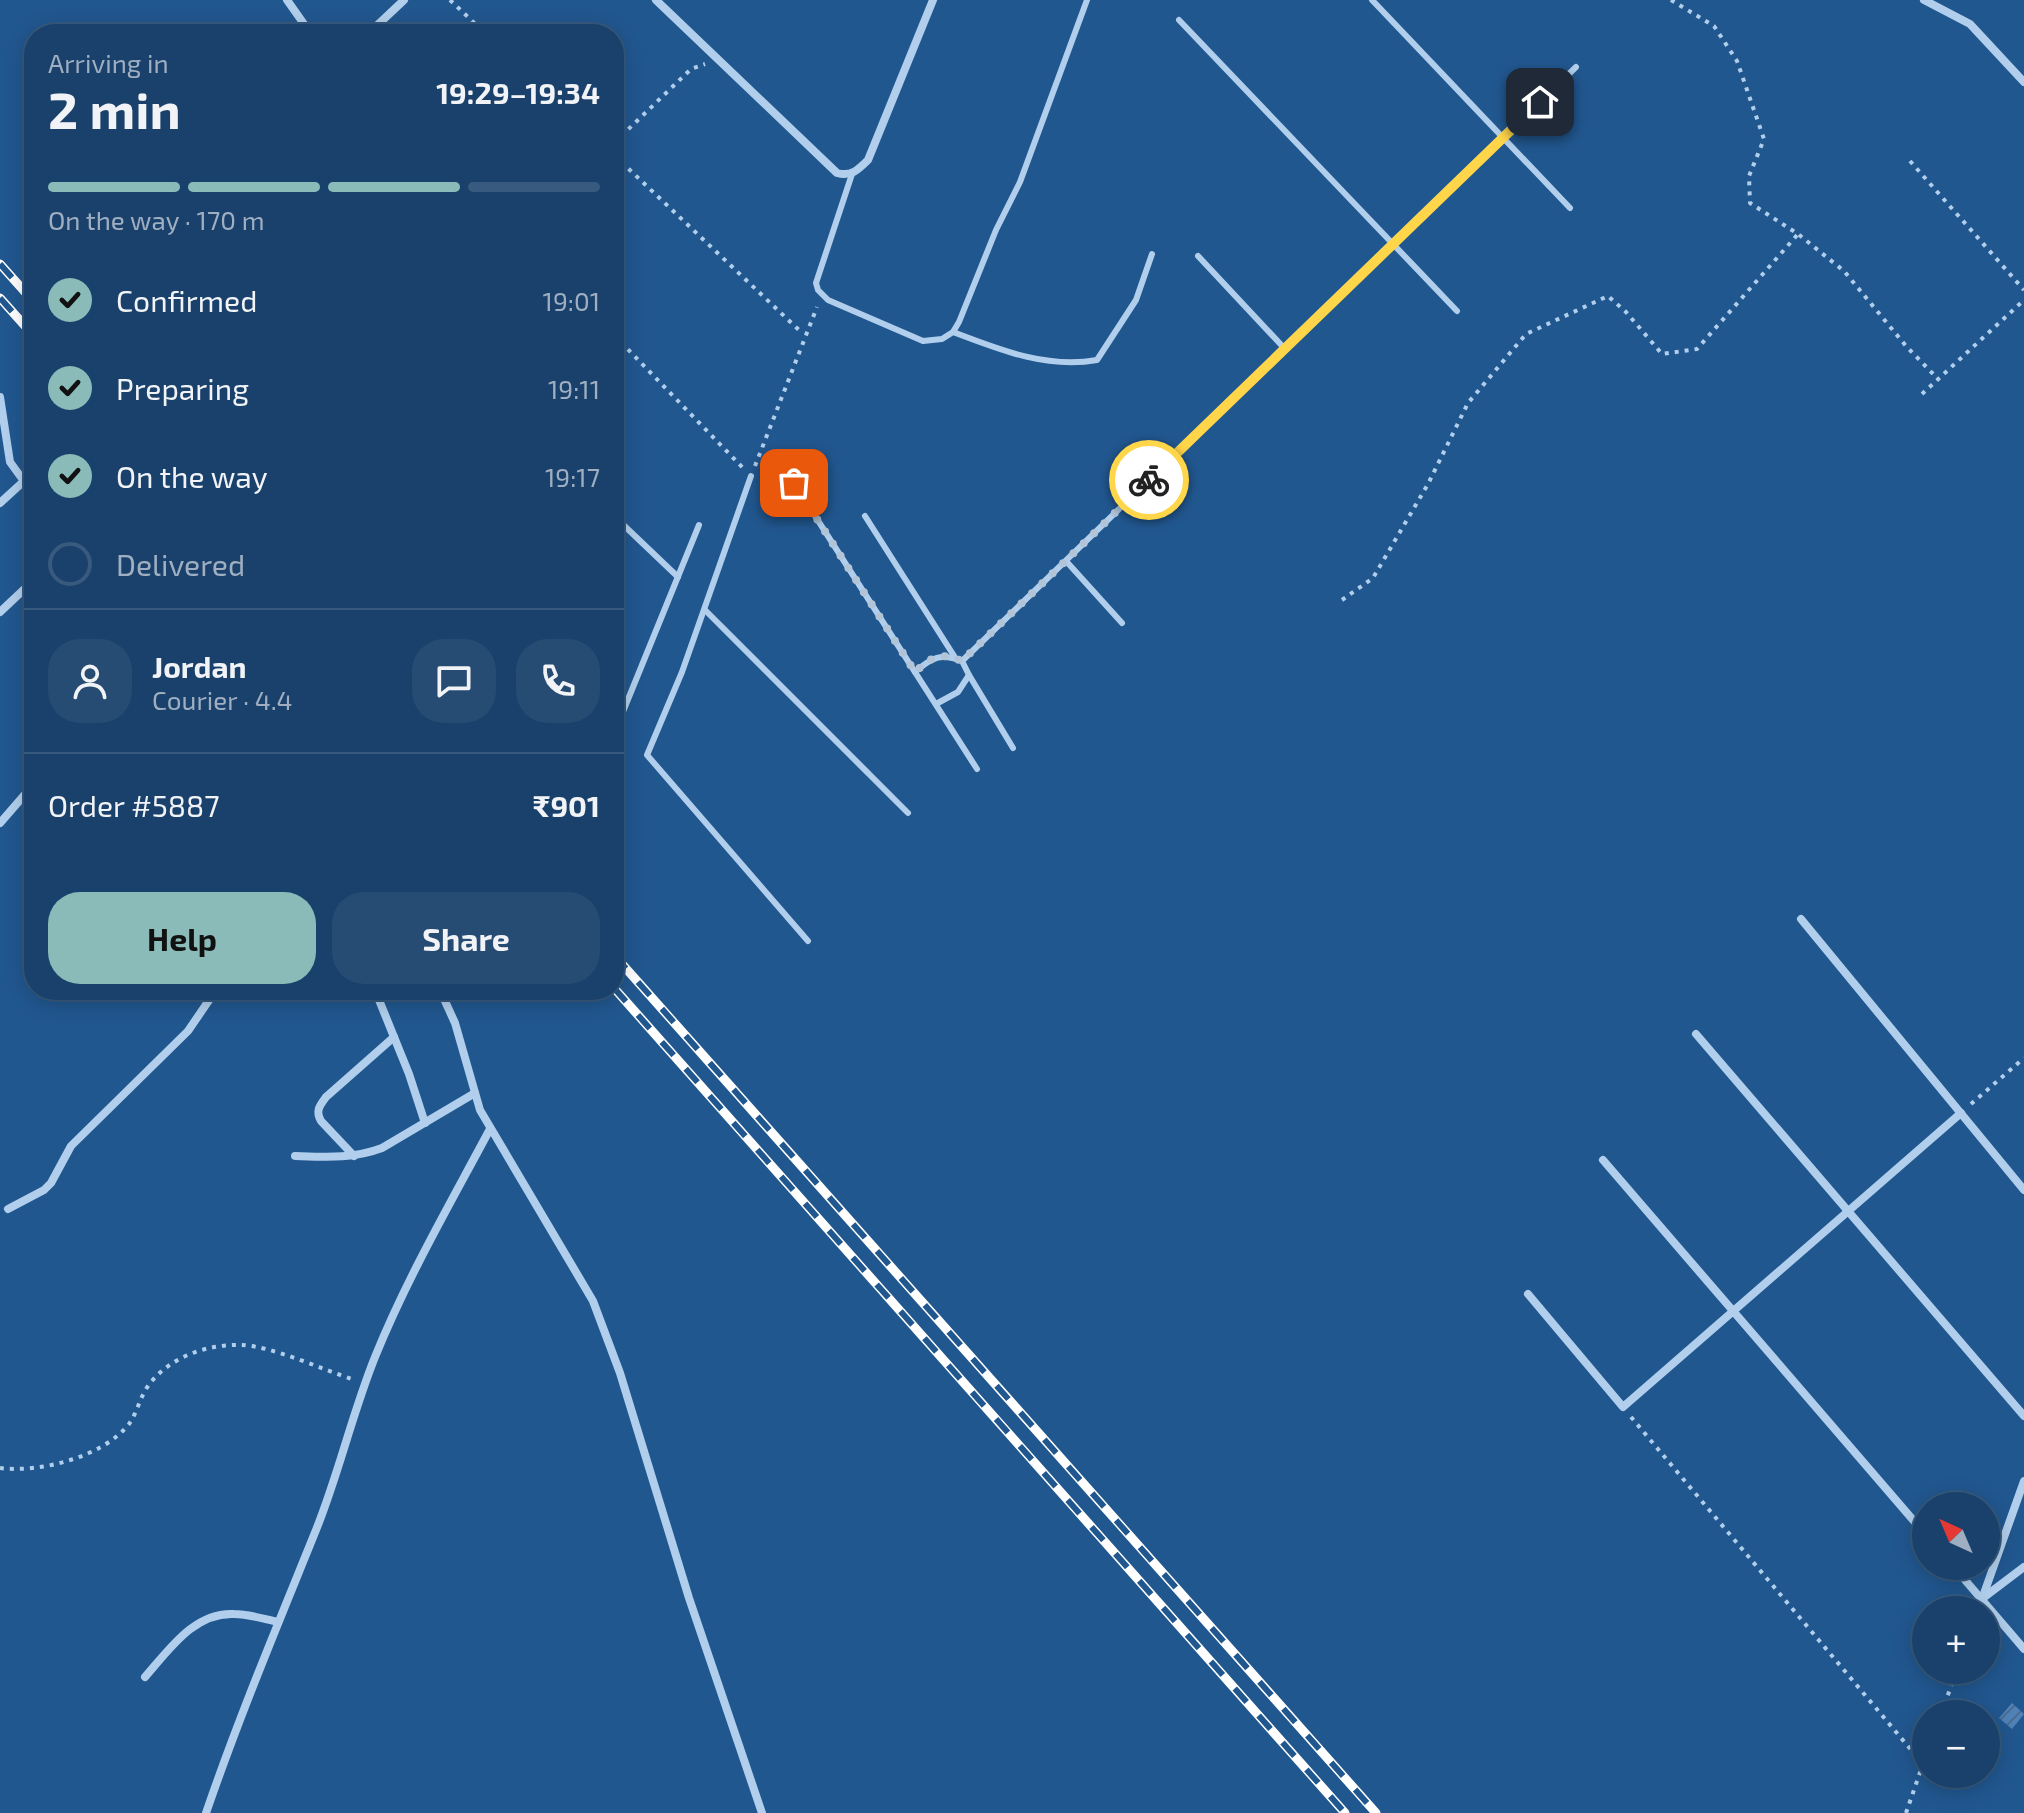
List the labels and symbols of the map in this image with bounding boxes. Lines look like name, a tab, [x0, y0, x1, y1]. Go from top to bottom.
pin	[1506, 68, 1574, 136]
courier	[1109, 440, 1189, 520]
pin	[760, 449, 828, 517]
north arrow	[1912, 1492, 2000, 1580]

